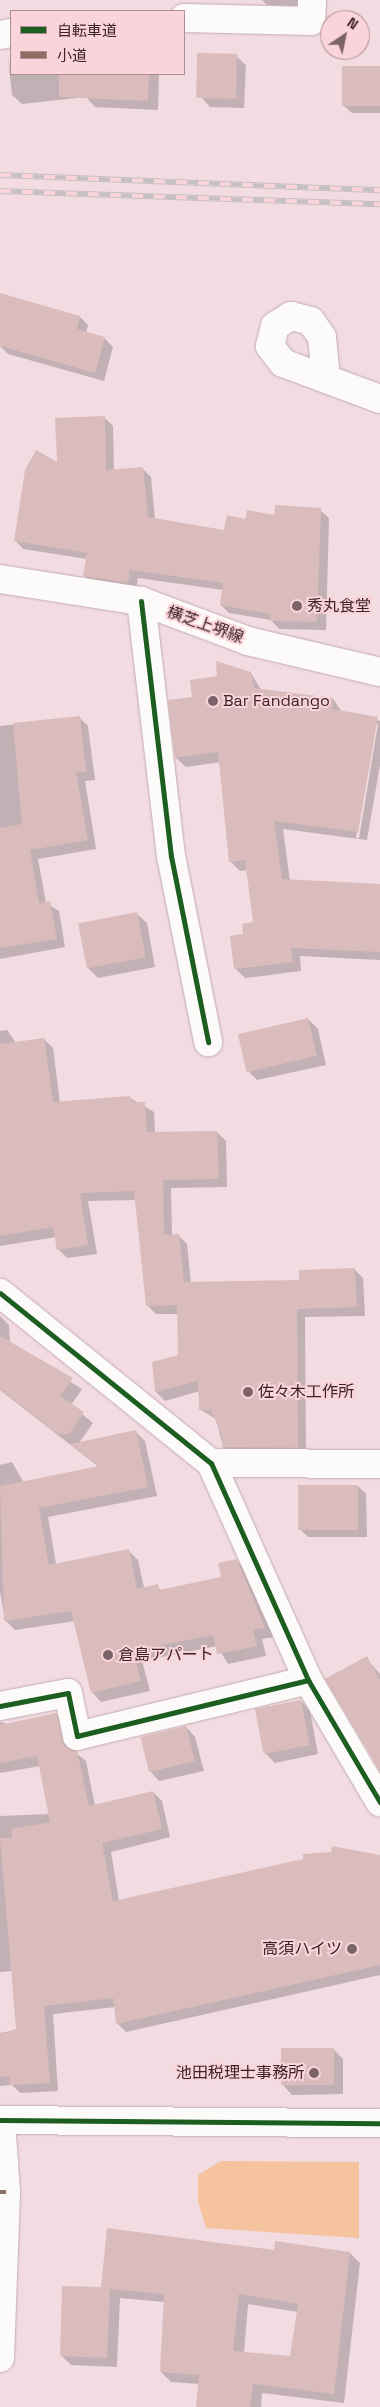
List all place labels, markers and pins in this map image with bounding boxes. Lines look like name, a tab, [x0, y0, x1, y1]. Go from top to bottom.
place label: 秀丸食堂	[307, 596, 371, 616]
marker: 秀丸食堂	[291, 600, 303, 612]
place label: Bar Fandango	[223, 691, 330, 711]
marker: Bar Fandango	[207, 695, 219, 707]
place label: 佐々木工作所	[258, 1382, 354, 1402]
marker: 佐々木工作所	[242, 1386, 254, 1398]
place label: 倉島アパート	[118, 1645, 214, 1665]
marker: 倉島アパート	[102, 1649, 114, 1661]
place label: 高須ハイツ	[262, 1939, 342, 1959]
marker: 高須ハイツ	[346, 1943, 358, 1955]
place label: 池田税理士事務所	[176, 2063, 304, 2083]
marker: 池田税理士事務所	[308, 2067, 320, 2079]

